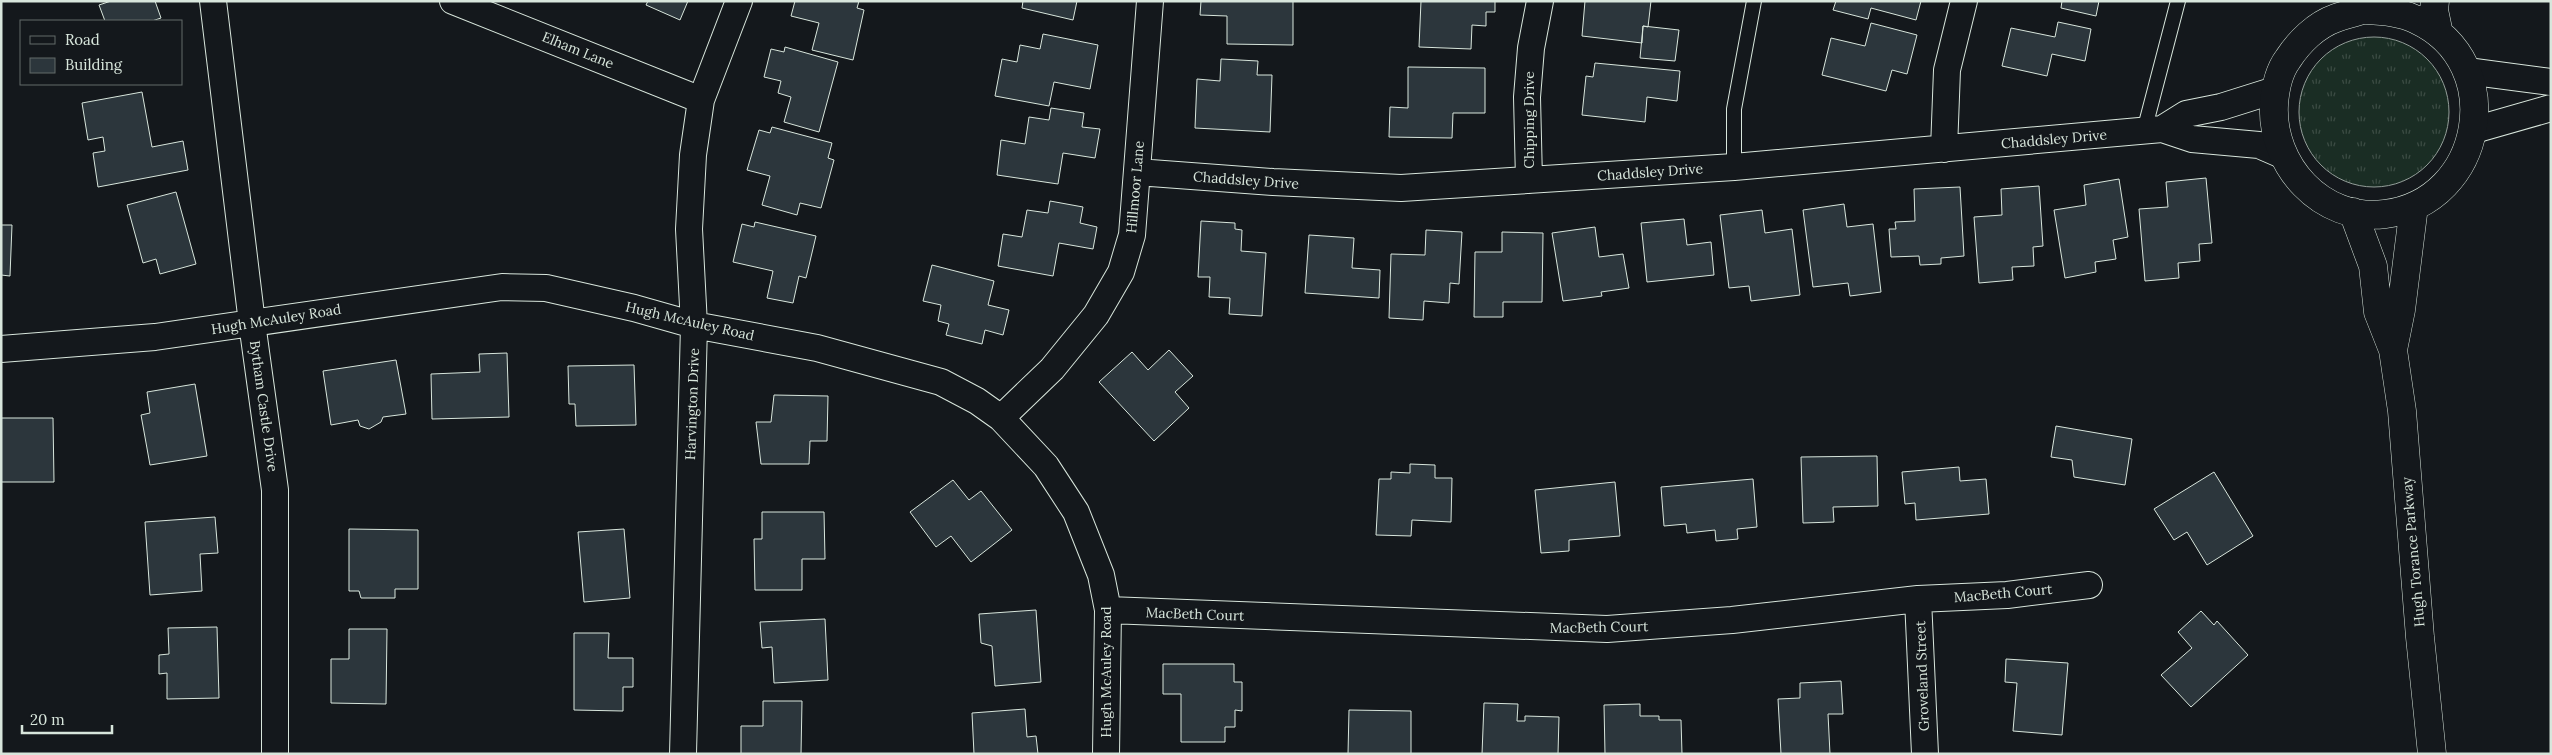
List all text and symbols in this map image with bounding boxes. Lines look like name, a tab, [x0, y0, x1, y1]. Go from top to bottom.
legend	[20, 20, 182, 85]
street label: Elham Lane	[539, 27, 617, 73]
text: Road	[65, 30, 100, 49]
text: Building	[65, 55, 123, 74]
street label: Chipping Drive	[1520, 71, 1538, 169]
street label: Chaddsley Drive	[2000, 125, 2108, 153]
street label: Hillmoor Lane	[1122, 140, 1148, 234]
street label: Chaddsley Drive	[1596, 159, 1704, 185]
street label: Chaddsley Drive	[1192, 167, 1300, 193]
street label: Hugh McAuley Road	[624, 297, 756, 345]
street label: Hugh McAuley Road	[210, 300, 342, 338]
street label: Bytham Castle Drive	[246, 339, 282, 473]
street label: Harvington Drive	[681, 347, 703, 460]
street label: Hugh Torance Parkway	[2397, 476, 2429, 628]
street label: MacBeth Court	[1953, 580, 2054, 606]
street label: MacBeth Court	[1145, 603, 1245, 625]
street label: Hugh McAuley Road	[1097, 606, 1115, 738]
street label: MacBeth Court	[1549, 617, 1649, 637]
street label: Groveland Street	[1911, 620, 1933, 732]
scale bar	[22, 702, 112, 734]
text: 20 m	[30, 710, 65, 729]

